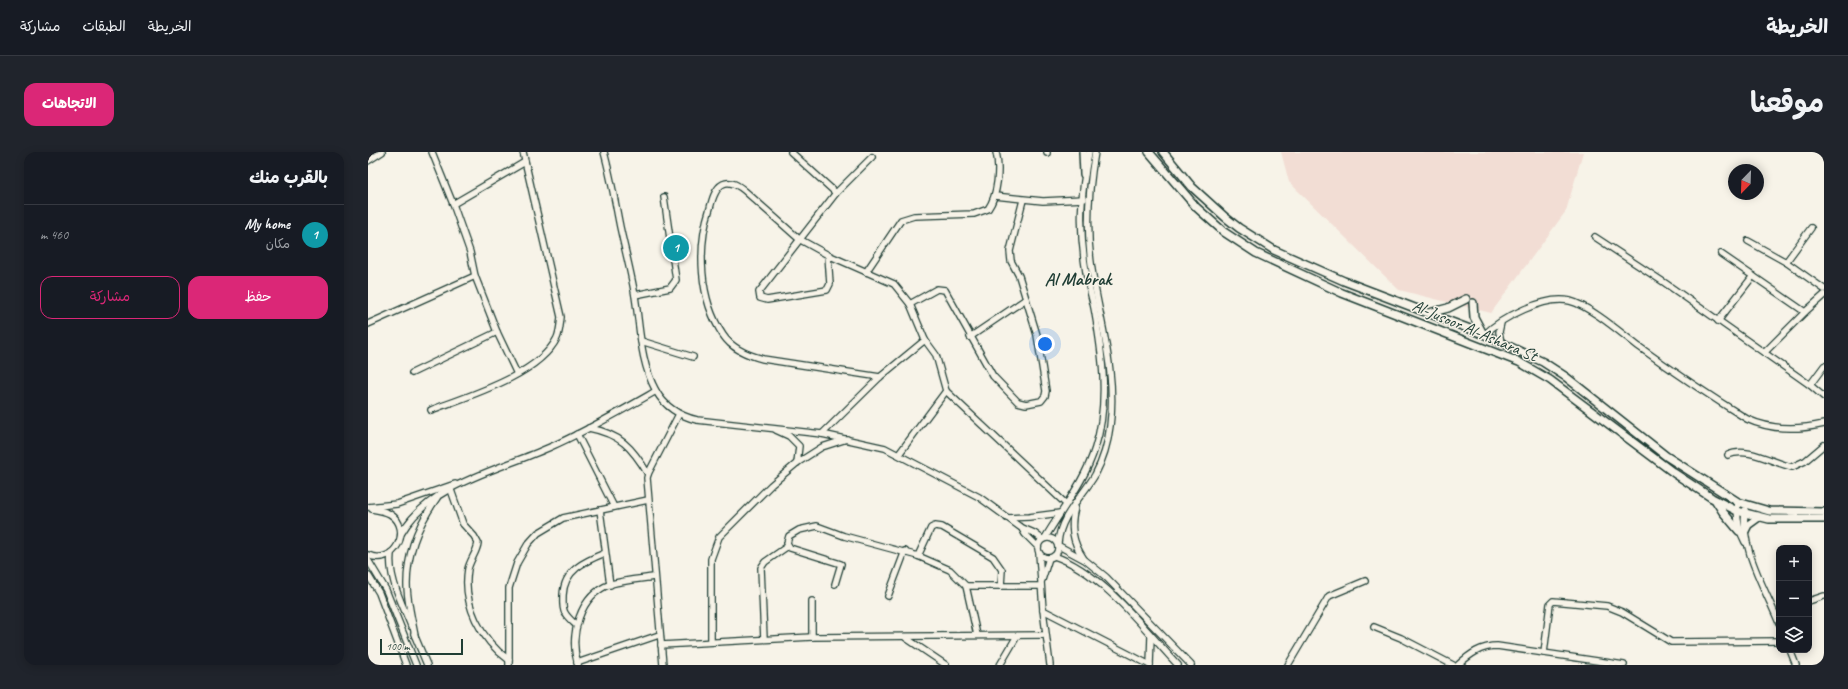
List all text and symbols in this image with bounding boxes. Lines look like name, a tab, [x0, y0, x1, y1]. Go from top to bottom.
text: الخريطة	[1766, 15, 1828, 39]
text: مشاركة	[20, 18, 60, 35]
text: الطبقات	[82, 18, 126, 35]
text: الخريطة	[148, 18, 191, 35]
button: الاتجاهات	[24, 83, 114, 126]
text: موقعنا	[1750, 85, 1824, 120]
north arrow	[1728, 164, 1764, 200]
text: بالقرب منك	[249, 167, 328, 188]
text: My home	[245, 215, 290, 234]
text: 460 m	[40, 227, 68, 243]
text: 1	[312, 227, 318, 243]
pin: 1	[663, 233, 689, 263]
text: مكان	[266, 236, 290, 252]
district label: Al Mabrak	[1045, 268, 1114, 290]
button: مشاركة	[40, 276, 180, 319]
button: حفظ	[188, 276, 328, 319]
street label: Al-Jusoor Al-Ashara St	[1409, 295, 1543, 367]
your location	[1035, 334, 1055, 354]
map controls	[1776, 545, 1812, 653]
button: +	[1776, 545, 1812, 581]
button: −	[1776, 581, 1812, 617]
button: layers	[1776, 617, 1812, 653]
scale bar	[380, 637, 463, 656]
text: 100 m	[386, 639, 410, 653]

